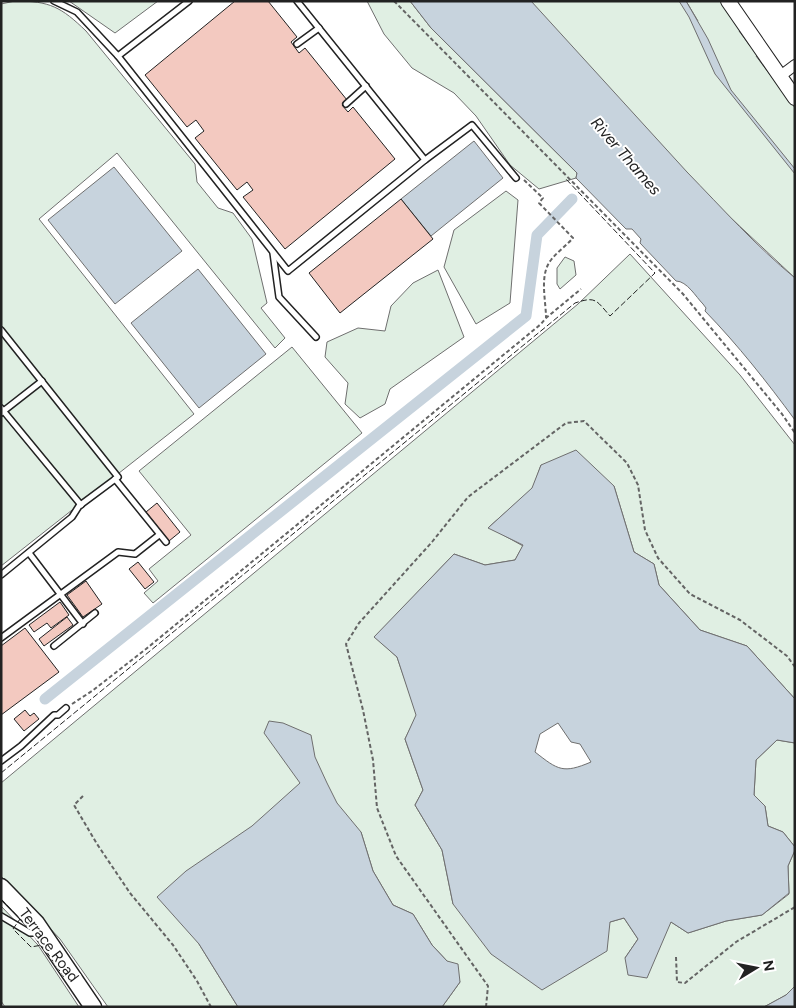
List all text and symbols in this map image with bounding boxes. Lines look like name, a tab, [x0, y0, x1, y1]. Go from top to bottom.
water label: River Thames	[587, 113, 665, 199]
street label: Terrace Road	[15, 904, 83, 986]
north arrow	[731, 943, 781, 993]
text: N	[759, 959, 778, 973]

